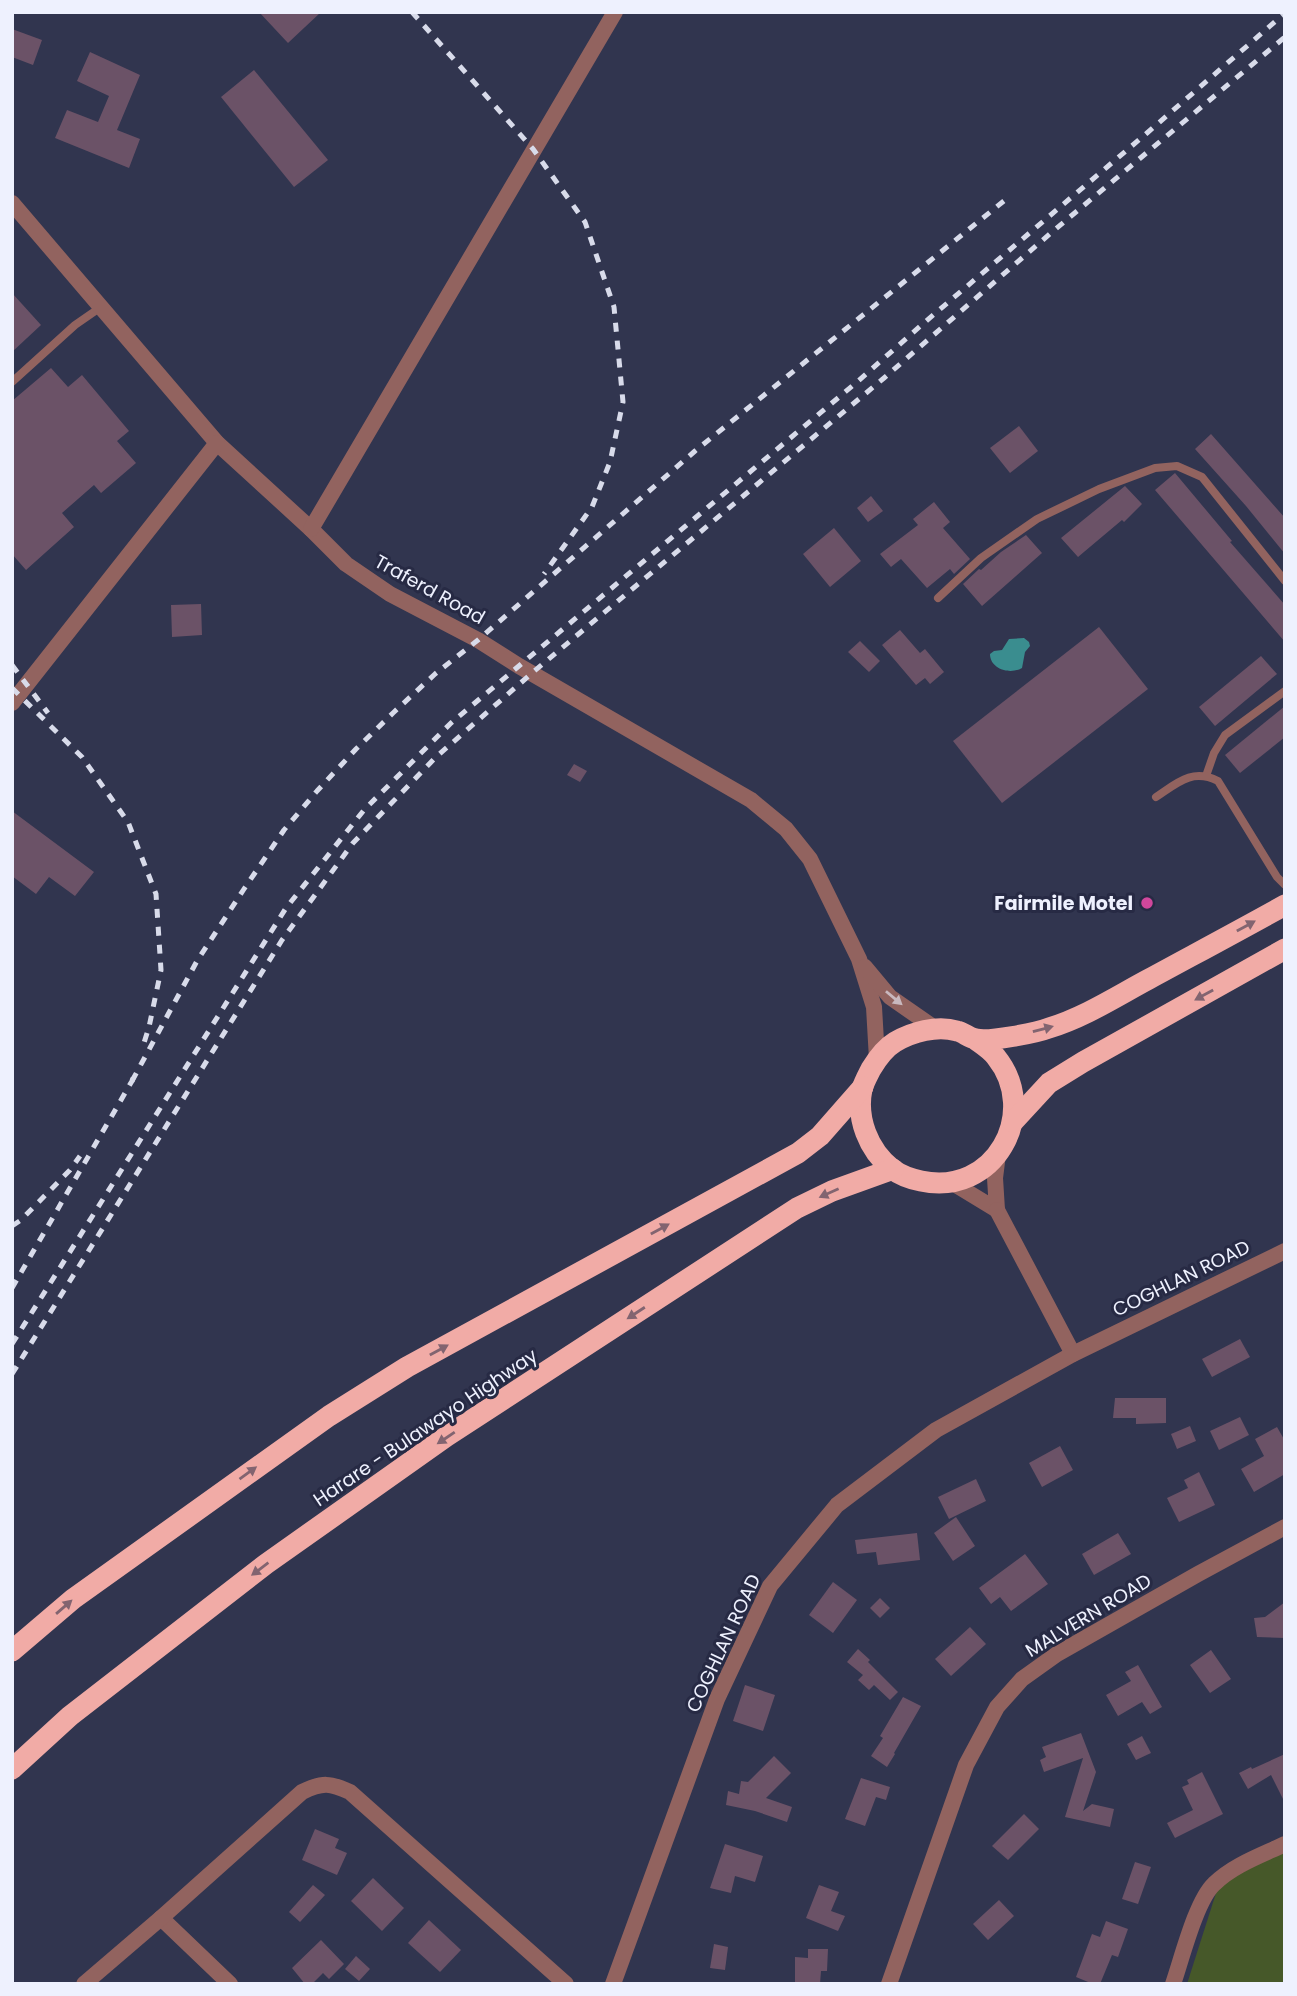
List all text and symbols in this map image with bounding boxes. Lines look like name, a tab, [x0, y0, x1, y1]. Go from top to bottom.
street label: Traferd Road	[370, 548, 490, 631]
place label: Fairmile Motel	[994, 890, 1133, 917]
marker: Fairmile Motel	[1139, 895, 1155, 911]
one-way arrow	[1236, 920, 1256, 932]
one-way arrow	[1193, 988, 1213, 1000]
one-way arrow	[884, 991, 902, 1006]
one-way arrow	[1033, 1023, 1055, 1034]
one-way arrow	[819, 1187, 839, 1199]
one-way arrow	[651, 1224, 671, 1236]
street label: COGHLAN ROAD	[1108, 1234, 1254, 1323]
one-way arrow	[626, 1306, 646, 1319]
street label: Harare - Bulawayo Highway	[308, 1342, 543, 1513]
one-way arrow	[429, 1344, 449, 1356]
one-way arrow	[437, 1431, 455, 1445]
one-way arrow	[239, 1467, 257, 1481]
one-way arrow	[251, 1562, 269, 1576]
street label: MALVERN ROAD	[1020, 1567, 1156, 1664]
street label: COGHLAN ROAD	[680, 1570, 767, 1717]
one-way arrow	[55, 1599, 72, 1615]

